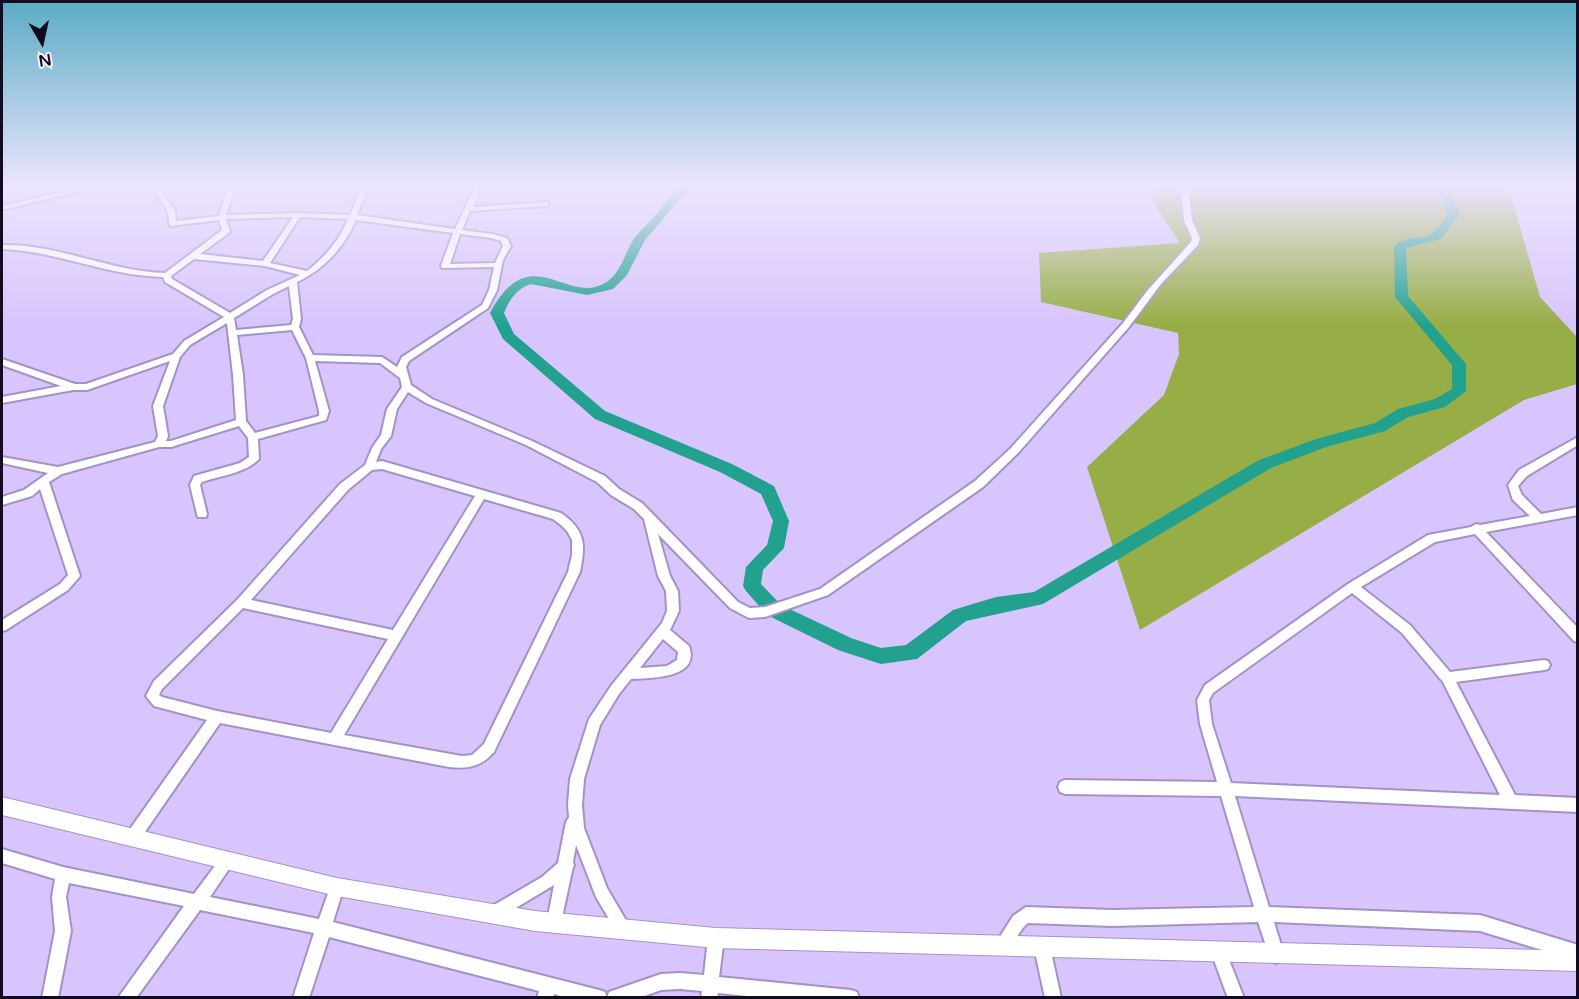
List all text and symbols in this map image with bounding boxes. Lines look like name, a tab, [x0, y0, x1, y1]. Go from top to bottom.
north arrow	[12, 12, 72, 72]
text: N	[37, 49, 53, 71]

